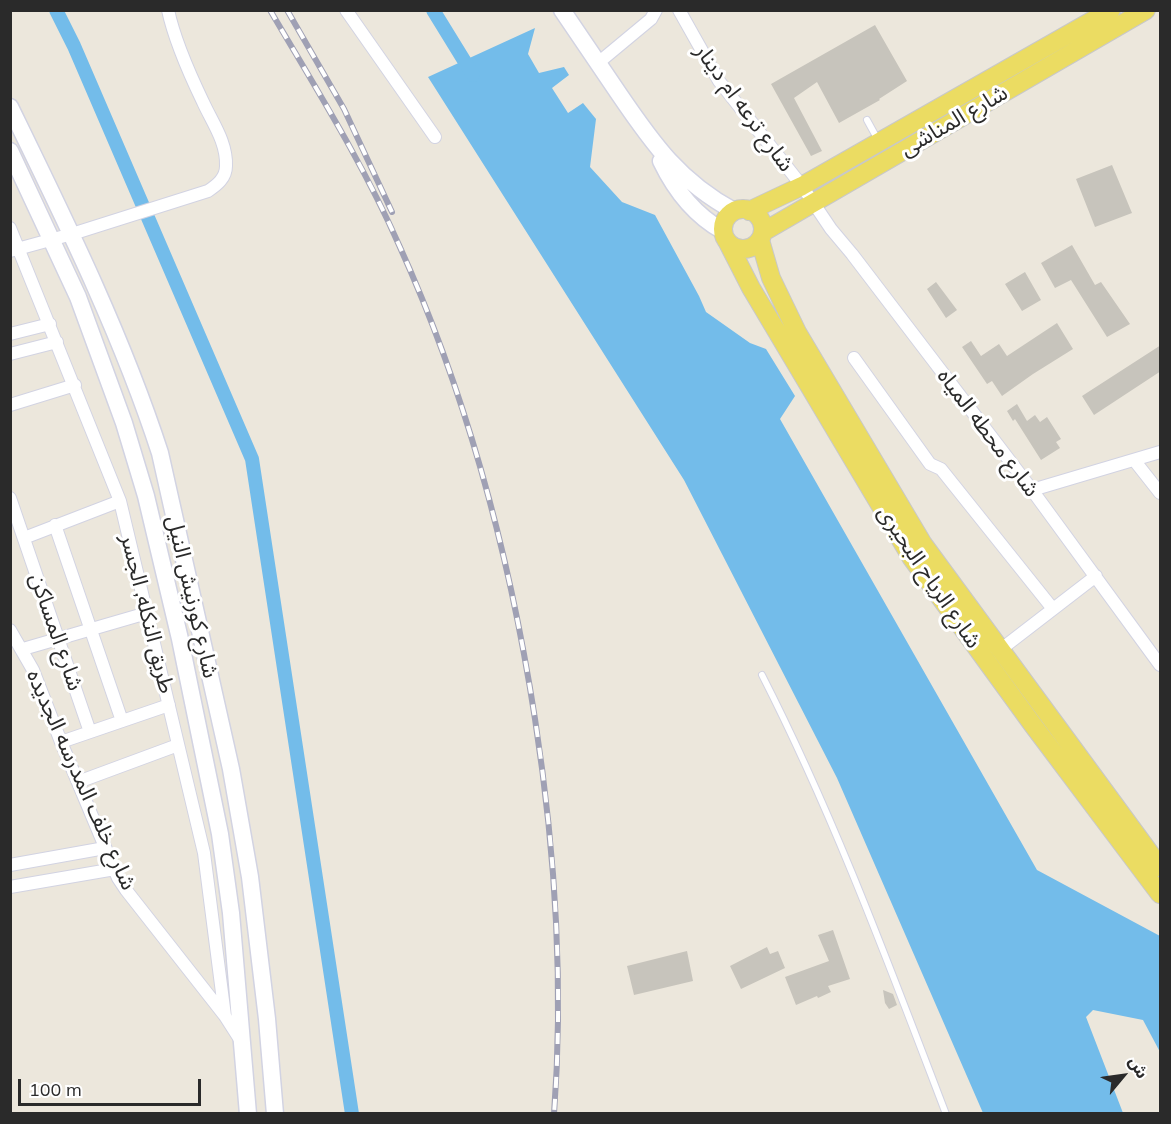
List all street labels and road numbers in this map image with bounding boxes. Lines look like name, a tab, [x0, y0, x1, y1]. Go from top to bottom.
street label: شارع ترعه ام دينار	[689, 39, 799, 177]
street label: شارع المناشى	[896, 80, 1012, 162]
street label: شارع محطه المياه	[931, 364, 1045, 502]
street label: شارع الرياح البحيرى	[871, 501, 987, 653]
street label: شارع كورنيش النيل	[160, 513, 224, 681]
street label: طريق النكله, الجسر	[114, 532, 180, 696]
street label: شارع المساكن	[24, 570, 88, 694]
street label: شارع خلف المدرسه الجديده	[20, 666, 142, 894]

